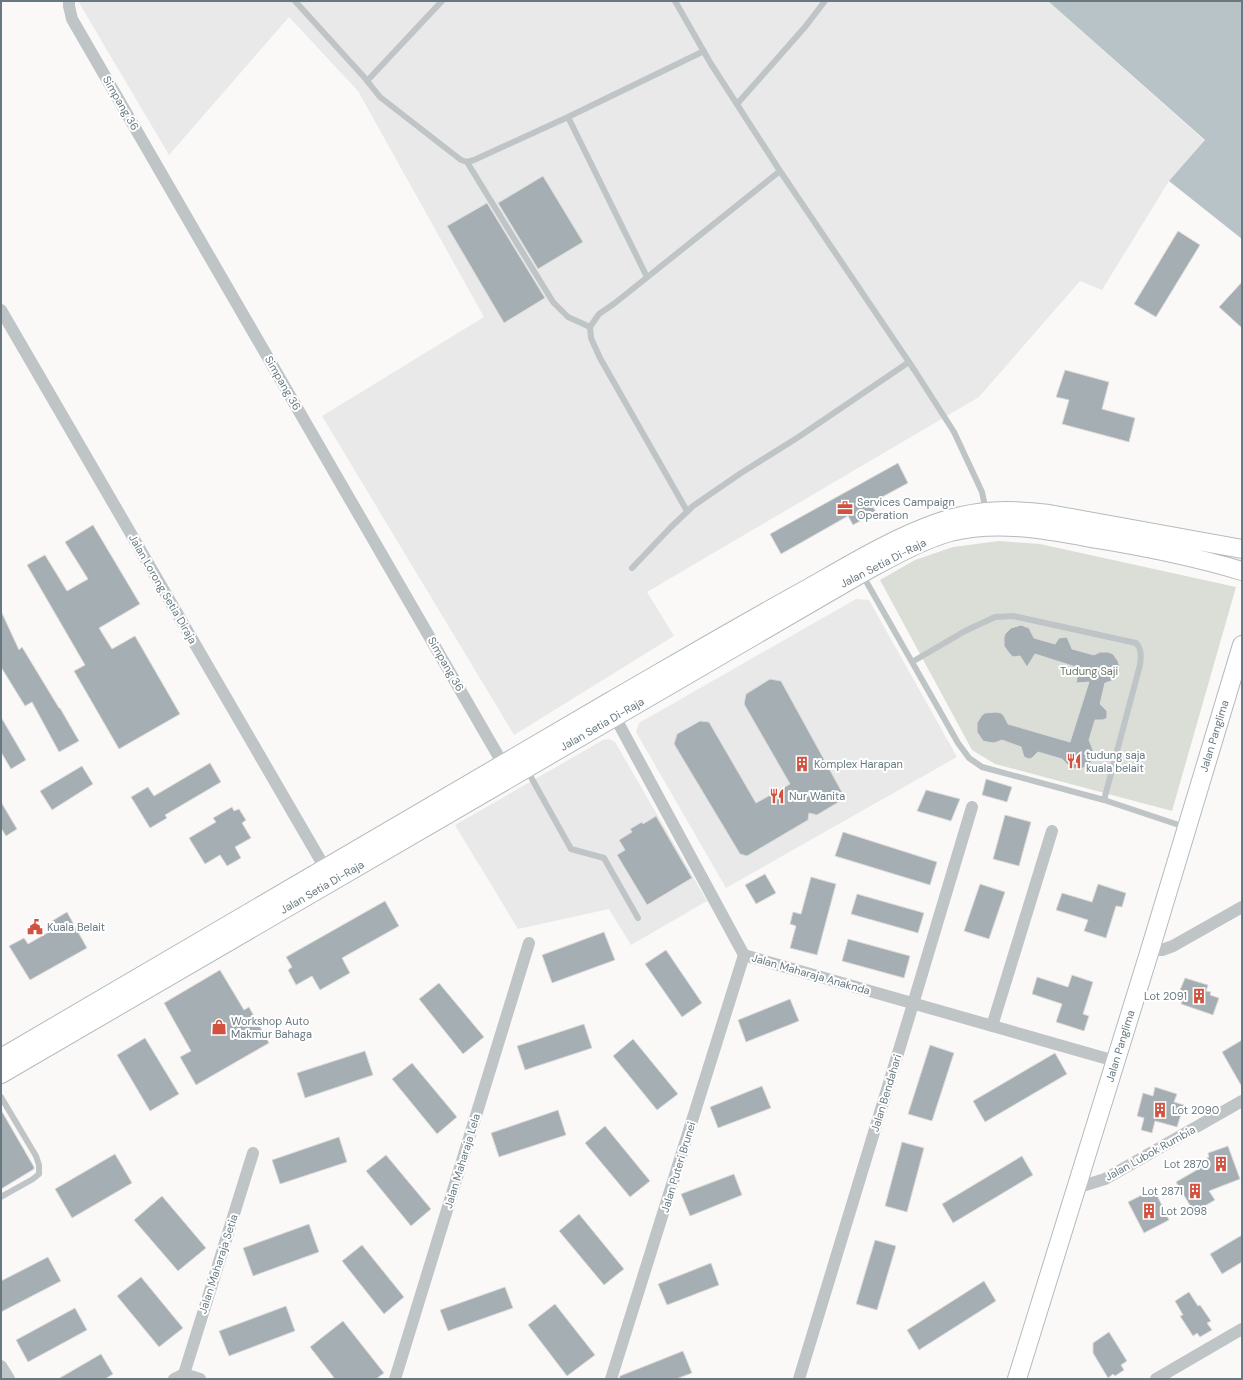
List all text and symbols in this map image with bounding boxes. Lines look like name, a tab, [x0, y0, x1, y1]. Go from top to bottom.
street label: Simpang 36	[100, 73, 142, 133]
street label: Simpang 36	[262, 353, 304, 413]
place label: Services Campaign Operation	[857, 495, 955, 522]
office icon: Services Campaign Operation	[836, 499, 854, 517]
street label: Jalan Lorong Setia Diraja	[126, 532, 200, 646]
street label: Jalan Setia Di-Raja	[838, 535, 928, 591]
street label: Simpang 36	[425, 634, 467, 694]
park label: Tudung Saji	[1060, 664, 1118, 678]
street label: Jalan Setia Di-Raja	[558, 694, 646, 754]
street label: Jalan Panglima	[1196, 698, 1232, 774]
place label: tudung saja kuala belait	[1086, 748, 1145, 775]
restaurant icon: tudung saja kuala belait	[1065, 752, 1083, 770]
building icon: Komplex Harapan	[793, 755, 811, 773]
place label: Komplex Harapan	[814, 757, 903, 771]
restaurant icon: Nur Wanita	[768, 787, 786, 805]
place label: Nur Wanita	[789, 789, 845, 803]
street label: Jalan Setia Di-Raja	[278, 857, 366, 917]
public building icon: Kuala Belait	[26, 918, 44, 936]
place label: Kuala Belait	[47, 920, 105, 934]
street label: Jalan Maharaja Anaknda	[750, 950, 872, 998]
building icon: Lot 2091	[1190, 987, 1208, 1005]
place label: Lot 2091	[1144, 989, 1187, 1003]
street label: Jalan Panglima	[1102, 1008, 1138, 1084]
place label: Workshop Auto Makmur Bahaga	[231, 1014, 312, 1041]
shop icon: Workshop Auto Makmur Bahaga	[210, 1018, 228, 1036]
street label: Jalan Bendahari	[868, 1053, 904, 1133]
building icon: Lot 2090	[1151, 1101, 1169, 1119]
place label: Lot 2090	[1172, 1103, 1219, 1117]
street label: Jalan Maharaja Lela	[441, 1112, 483, 1210]
street label: Jalan Puteri Brunei	[658, 1120, 698, 1214]
street label: Jalan Lubok Rumbia	[1102, 1122, 1198, 1184]
building icon: Lot 2870	[1212, 1155, 1230, 1173]
place label: Lot 2870	[1164, 1157, 1209, 1171]
building icon: Lot 2871	[1186, 1182, 1204, 1200]
place label: Lot 2871	[1142, 1184, 1183, 1198]
building icon: Lot 2098	[1140, 1202, 1158, 1220]
place label: Lot 2098	[1161, 1204, 1207, 1218]
street label: Jalan Maharaja Setia	[195, 1212, 241, 1315]

